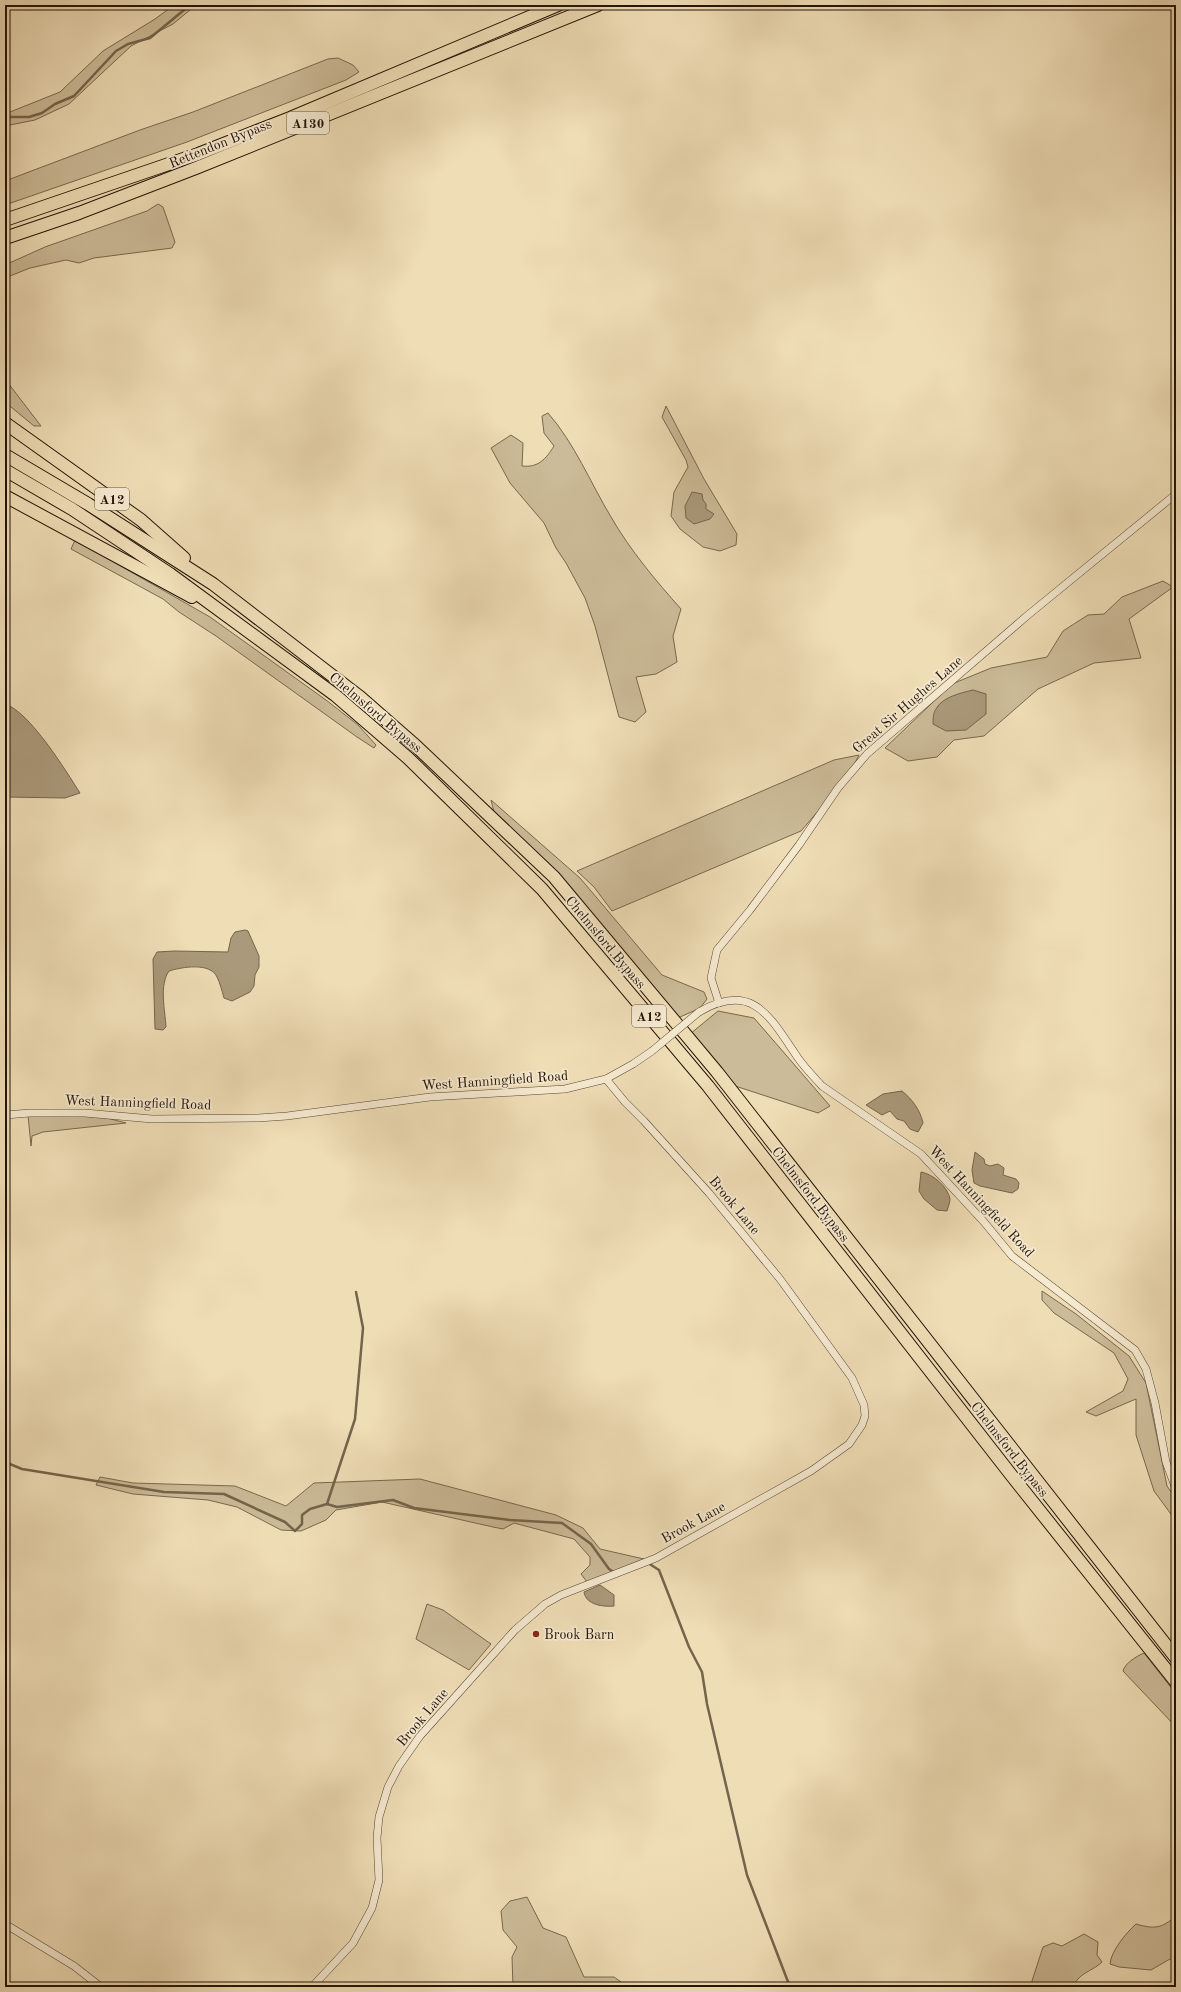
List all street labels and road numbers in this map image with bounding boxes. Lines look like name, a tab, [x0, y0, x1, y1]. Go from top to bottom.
road number: A130	[287, 112, 329, 134]
street label: Rettendon Bypass	[167, 117, 274, 171]
road number: A12	[95, 488, 129, 510]
street label: Great Sir Hughes Lane	[850, 653, 965, 756]
street label: Chelmsford Bypass	[326, 670, 424, 756]
street label: Chelmsford Bypass	[562, 894, 648, 992]
road number: A12	[632, 1005, 666, 1027]
street label: West Hanningfield Road	[421, 1069, 569, 1093]
street label: West Hanningfield Road	[64, 1093, 212, 1113]
street label: West Hanningfield Road	[926, 1143, 1037, 1260]
street label: Chelmsford Bypass	[769, 1144, 852, 1245]
street label: Brook Lane	[706, 1174, 762, 1237]
street label: Chelmsford Bypass	[968, 1399, 1051, 1500]
street label: Brook Lane	[659, 1500, 728, 1546]
street label: Brook Lane	[395, 1686, 451, 1749]

